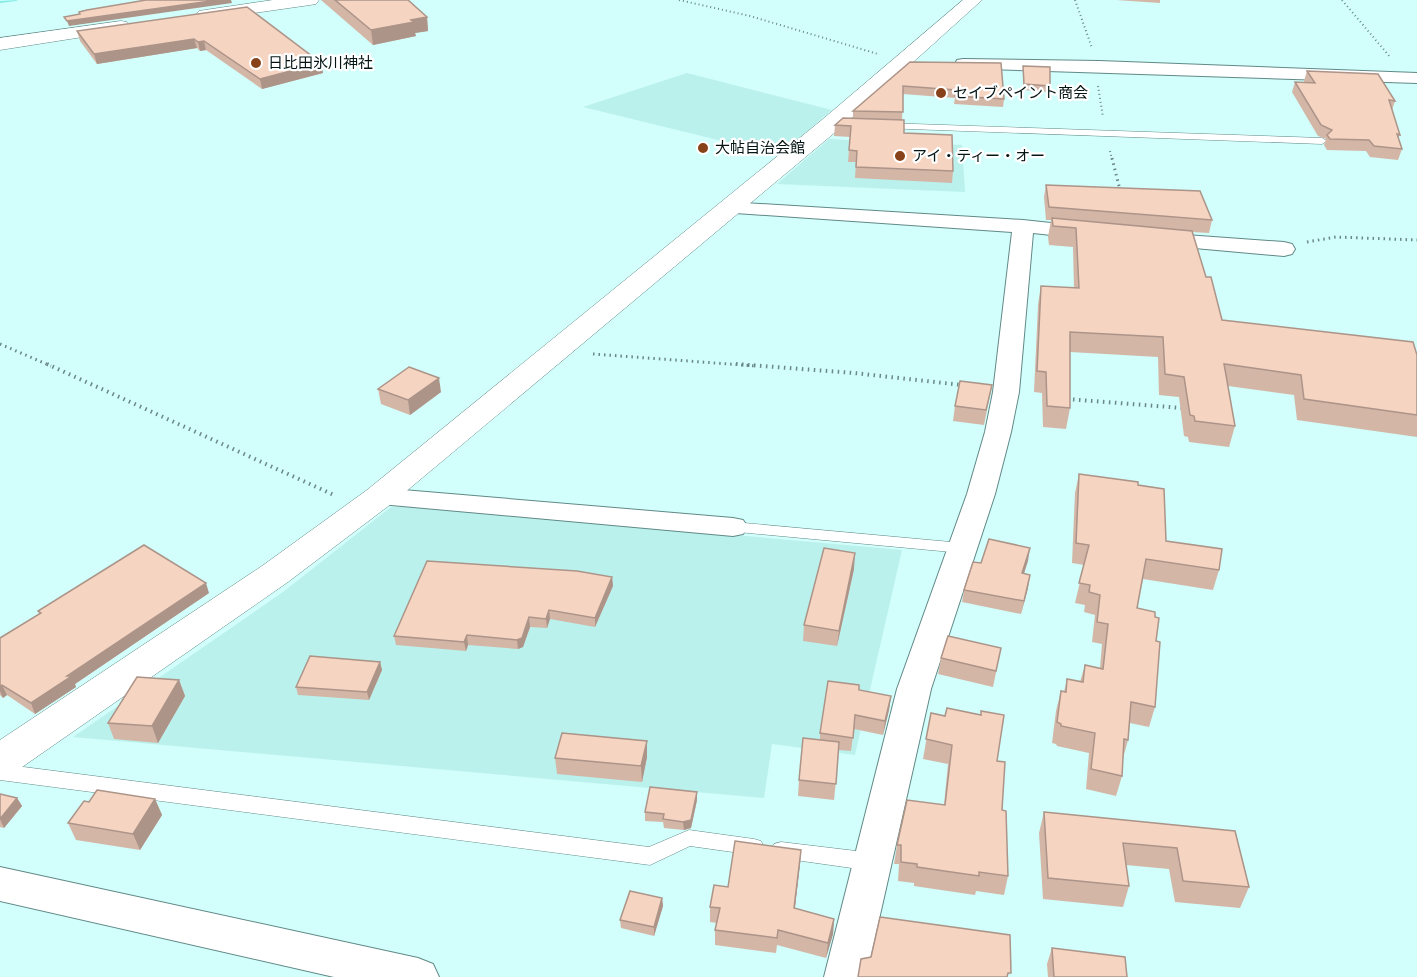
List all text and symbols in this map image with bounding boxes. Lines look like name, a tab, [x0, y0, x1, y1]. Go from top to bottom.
place label: 日比田氷川神社	[268, 54, 373, 72]
marker: 日比田氷川神社	[249, 56, 263, 70]
place label: セイブペイント商会	[953, 84, 1088, 102]
marker: セイブペイント商会	[934, 86, 948, 100]
place label: 大帖自治会館	[715, 139, 805, 157]
marker: 大帖自治会館	[696, 141, 710, 155]
place label: アイ・ティー・オー	[912, 147, 1045, 165]
marker: アイ・ティー・オー	[893, 149, 907, 163]

